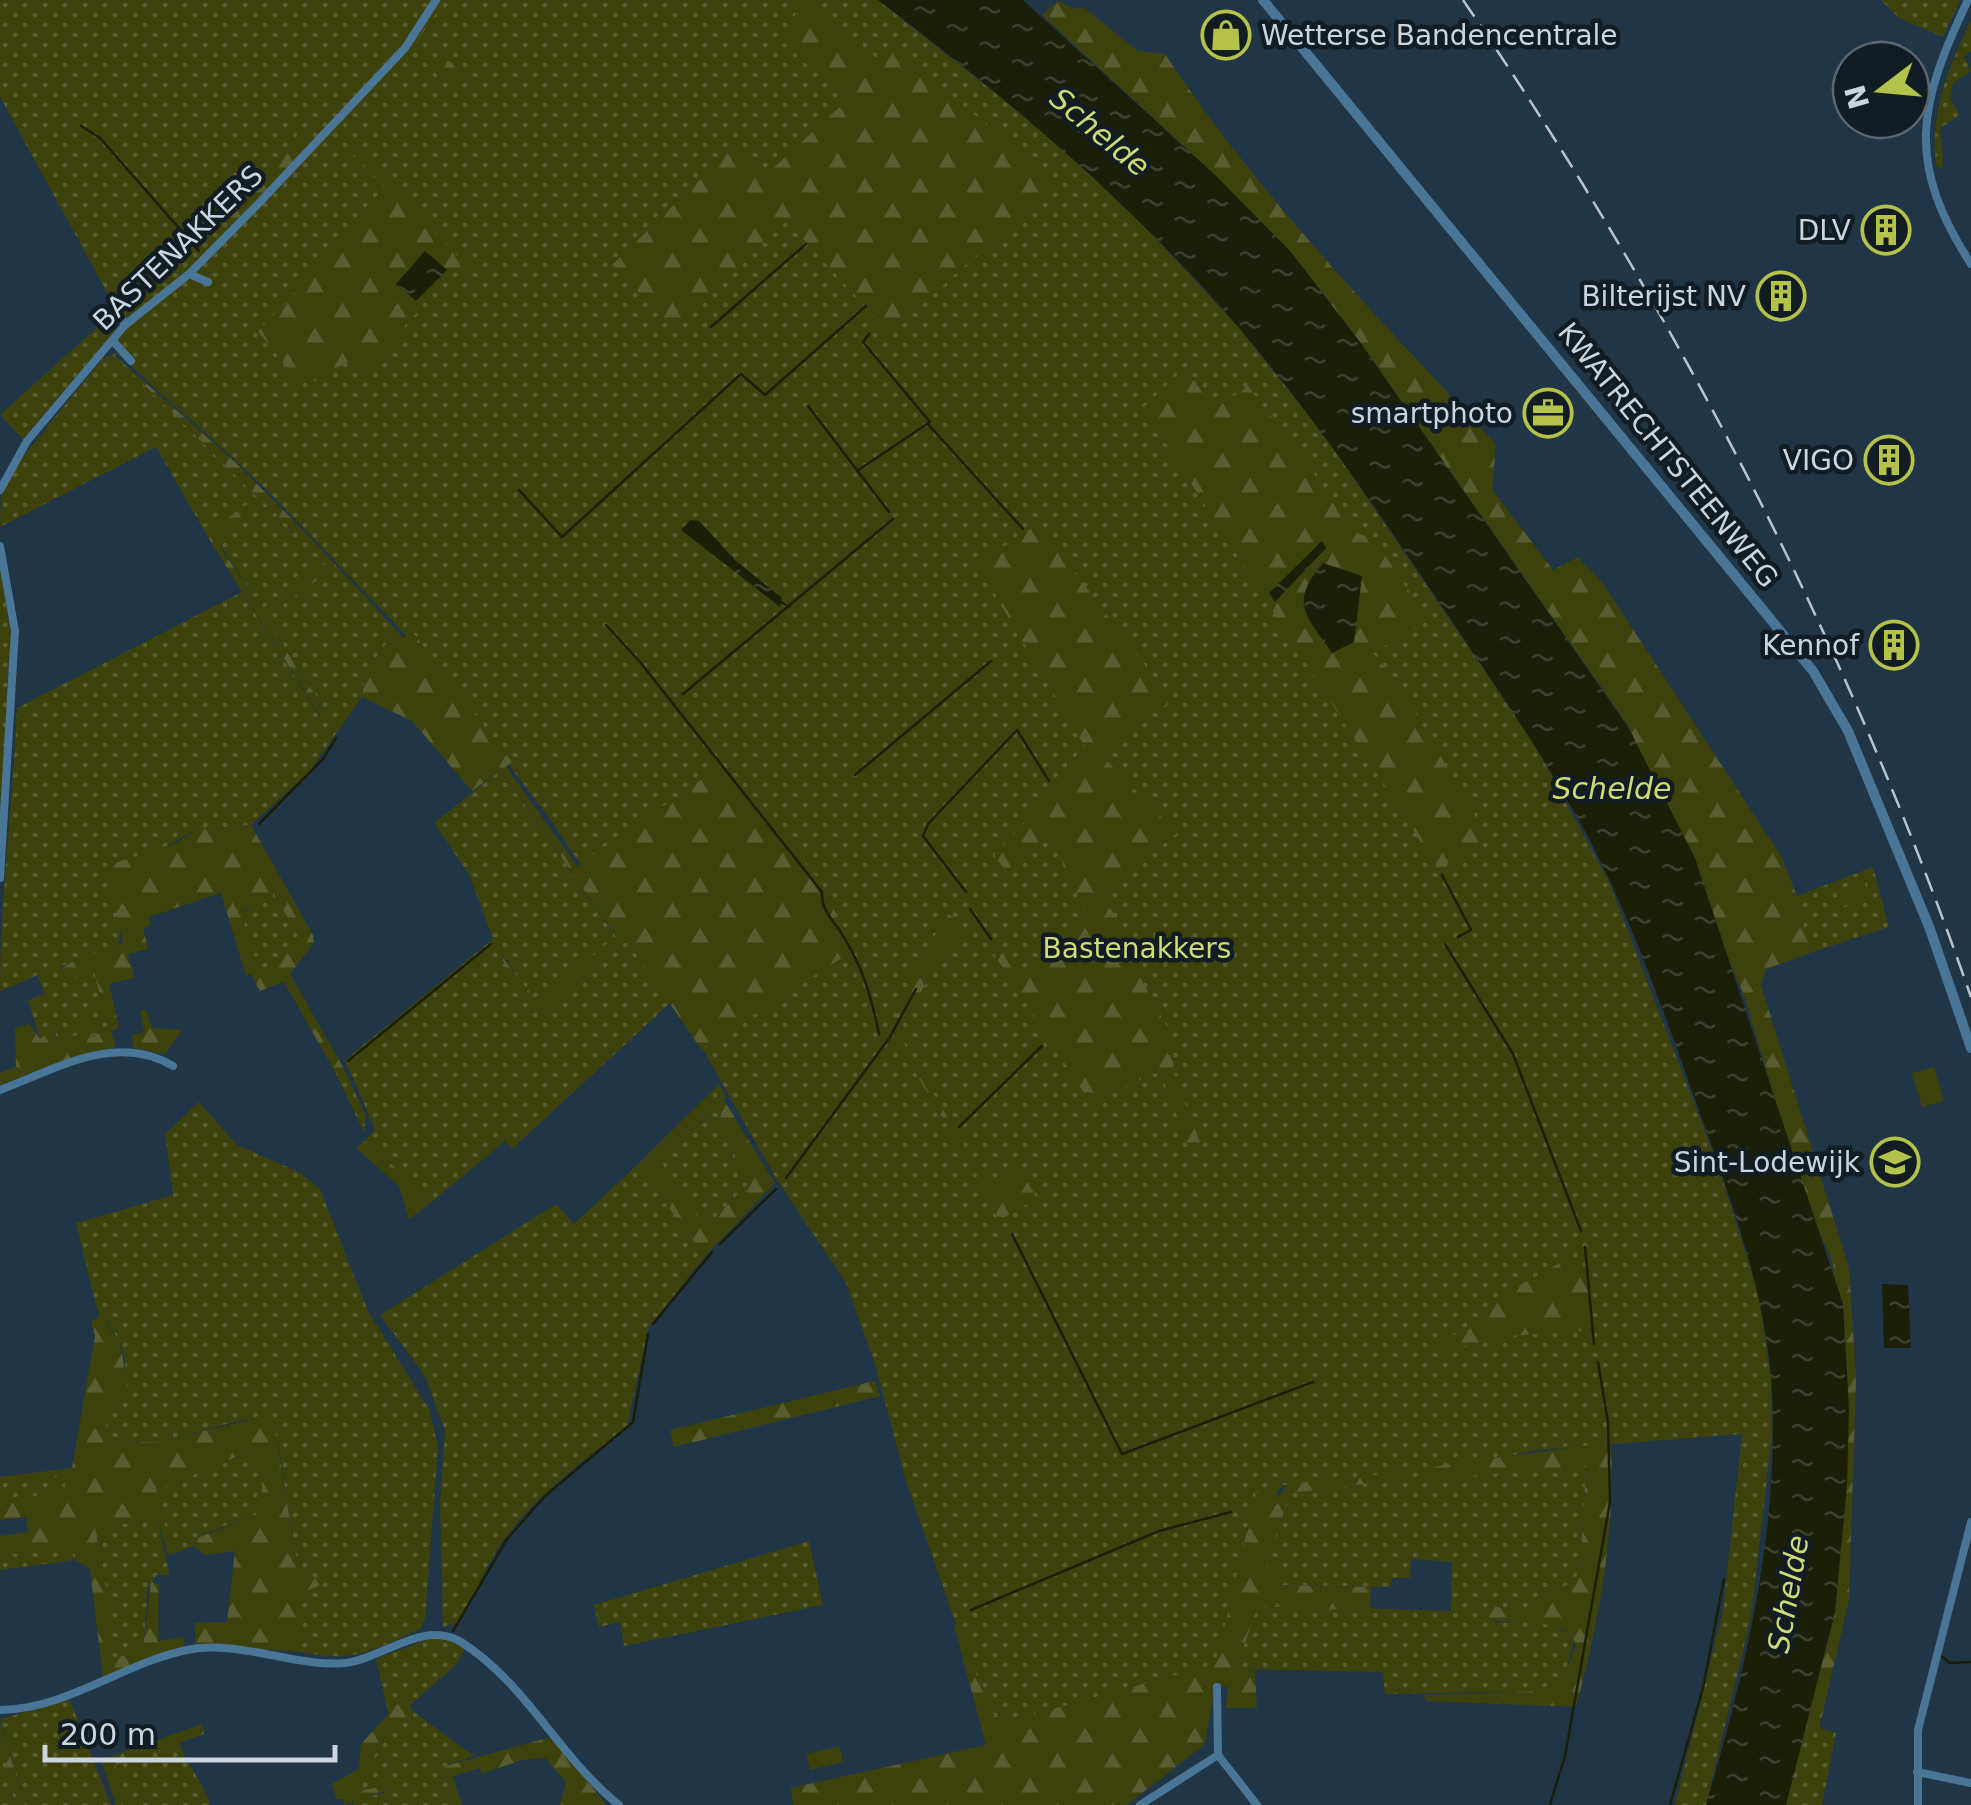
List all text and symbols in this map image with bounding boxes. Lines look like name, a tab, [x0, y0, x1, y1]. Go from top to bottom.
shop icon: Wetterse Bandencentrale	[1200, 9, 1252, 61]
place label: Wetterse Bandencentrale	[1261, 19, 1618, 52]
north arrow	[1831, 40, 1931, 140]
water label: Schelde	[1043, 80, 1157, 184]
text: N	[1838, 81, 1877, 113]
street label: BASTENAKKERS	[86, 159, 270, 337]
building icon: DLV	[1860, 204, 1912, 256]
place label: DLV	[1798, 214, 1851, 247]
building icon: Bilterijst NV	[1755, 270, 1807, 322]
place label: Bilterijst NV	[1581, 280, 1746, 313]
street label: KWATRECHTSTEENWEG	[1551, 316, 1785, 594]
office icon: smartphoto	[1522, 387, 1574, 439]
place label: smartphoto	[1351, 397, 1513, 430]
building icon: VIGO	[1863, 434, 1915, 486]
place label: VIGO	[1783, 444, 1854, 477]
building icon: Kennof	[1868, 619, 1920, 671]
place label: Kennof	[1762, 629, 1860, 662]
water label: Schelde	[1553, 771, 1671, 806]
park label: Bastenakkers	[1043, 932, 1231, 965]
school or university icon: Sint-Lodewijk	[1869, 1136, 1921, 1188]
place label: Sint-Lodewijk	[1674, 1146, 1861, 1179]
water label: Schelde	[1760, 1532, 1816, 1656]
scale bar	[45, 1700, 335, 1762]
text: 200 m	[60, 1717, 156, 1752]

